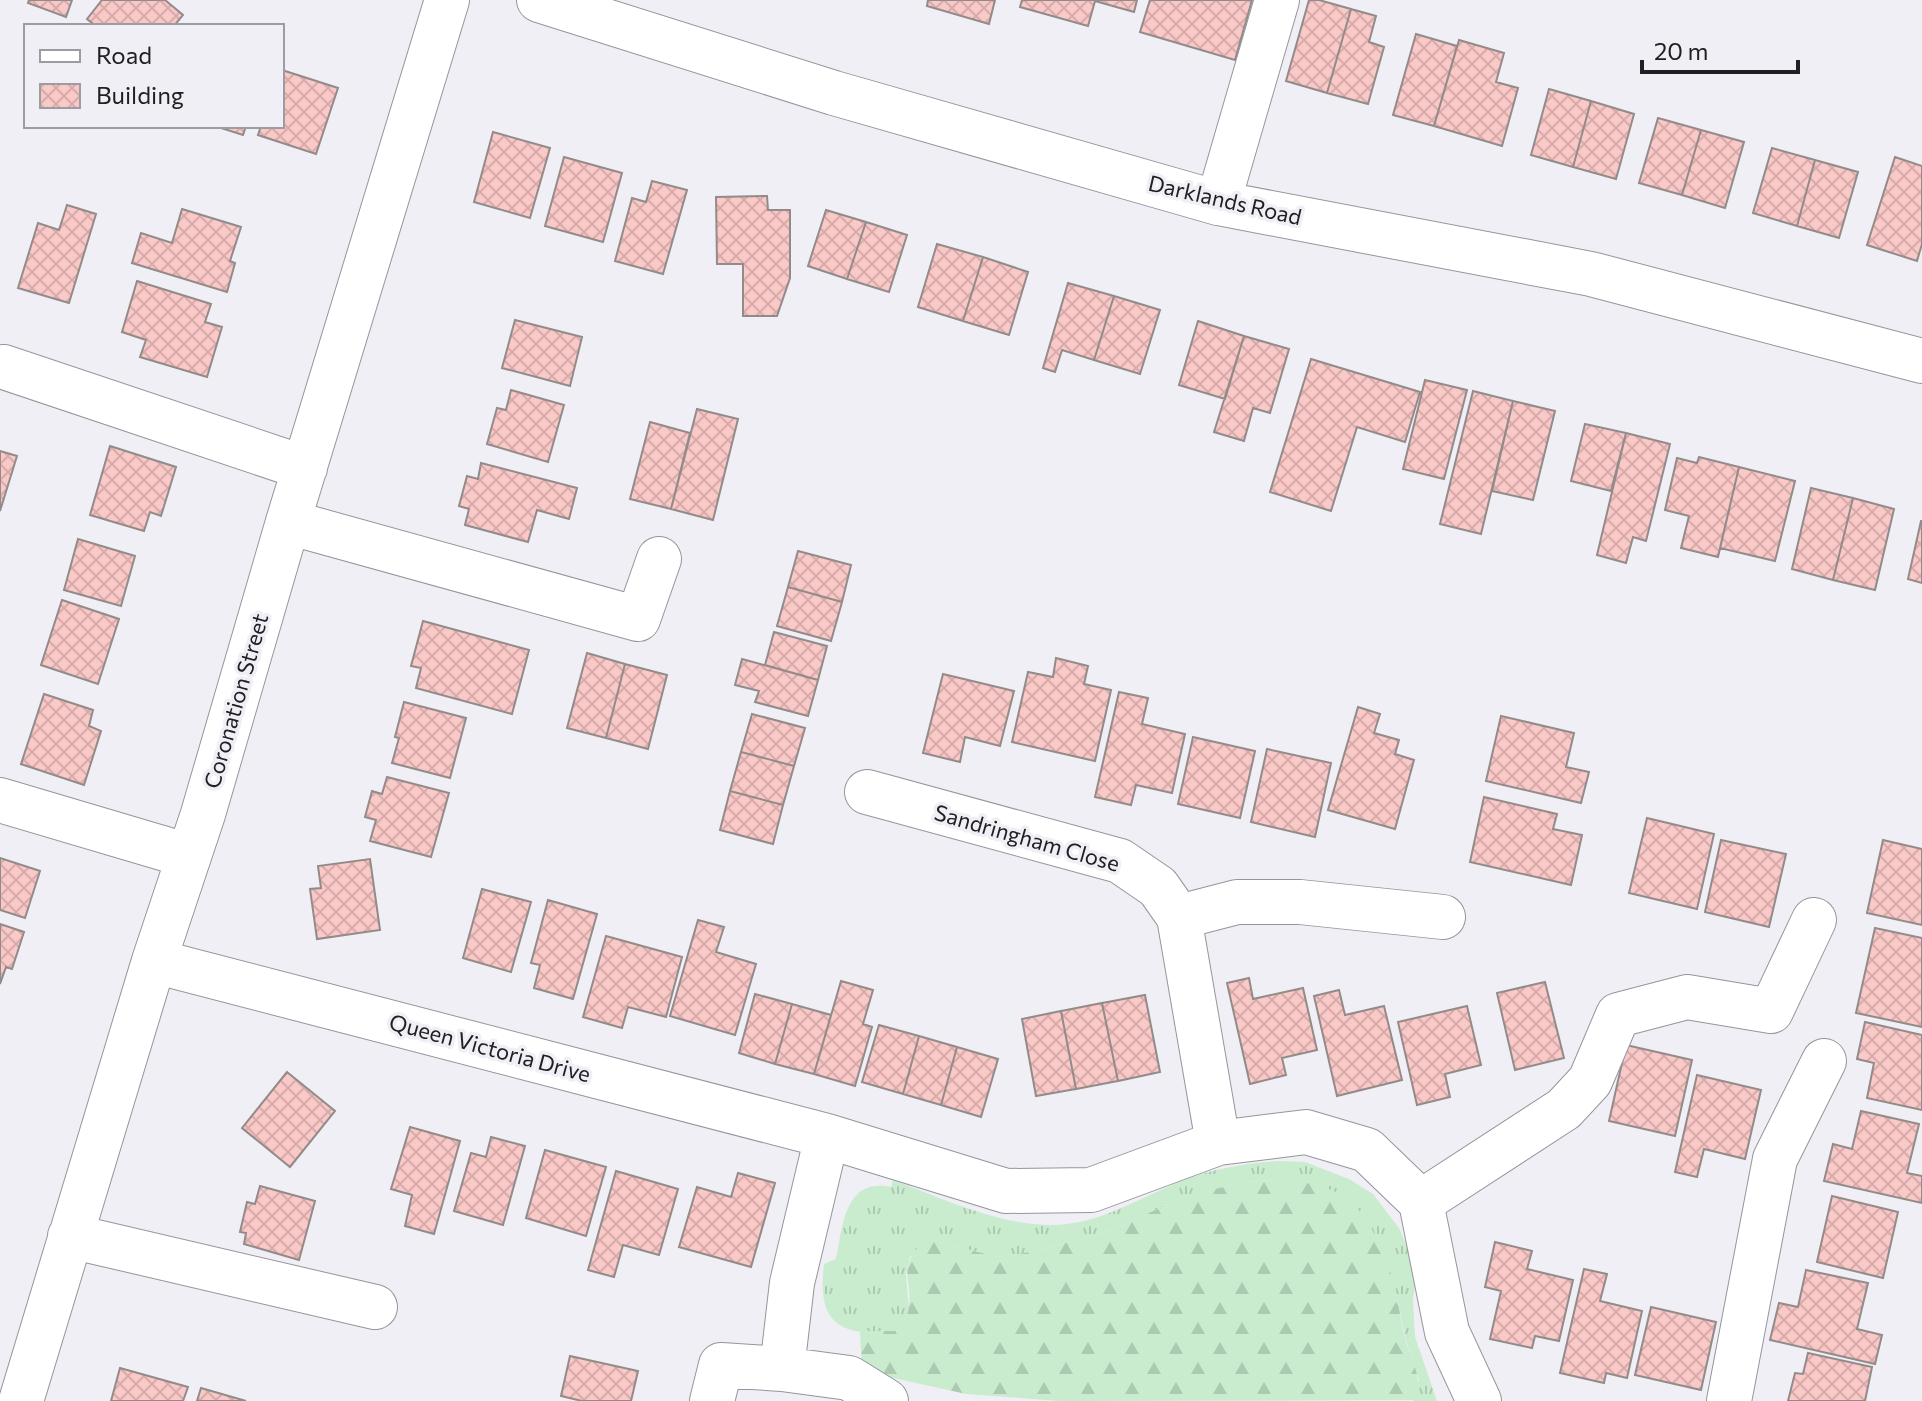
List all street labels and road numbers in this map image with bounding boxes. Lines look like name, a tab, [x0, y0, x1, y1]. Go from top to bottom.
street label: Darklands Road	[1146, 169, 1304, 230]
street label: Coronation Street	[198, 610, 273, 791]
street label: Sandringham Close	[931, 798, 1123, 877]
street label: Queen Victoria Drive	[387, 1008, 594, 1087]

